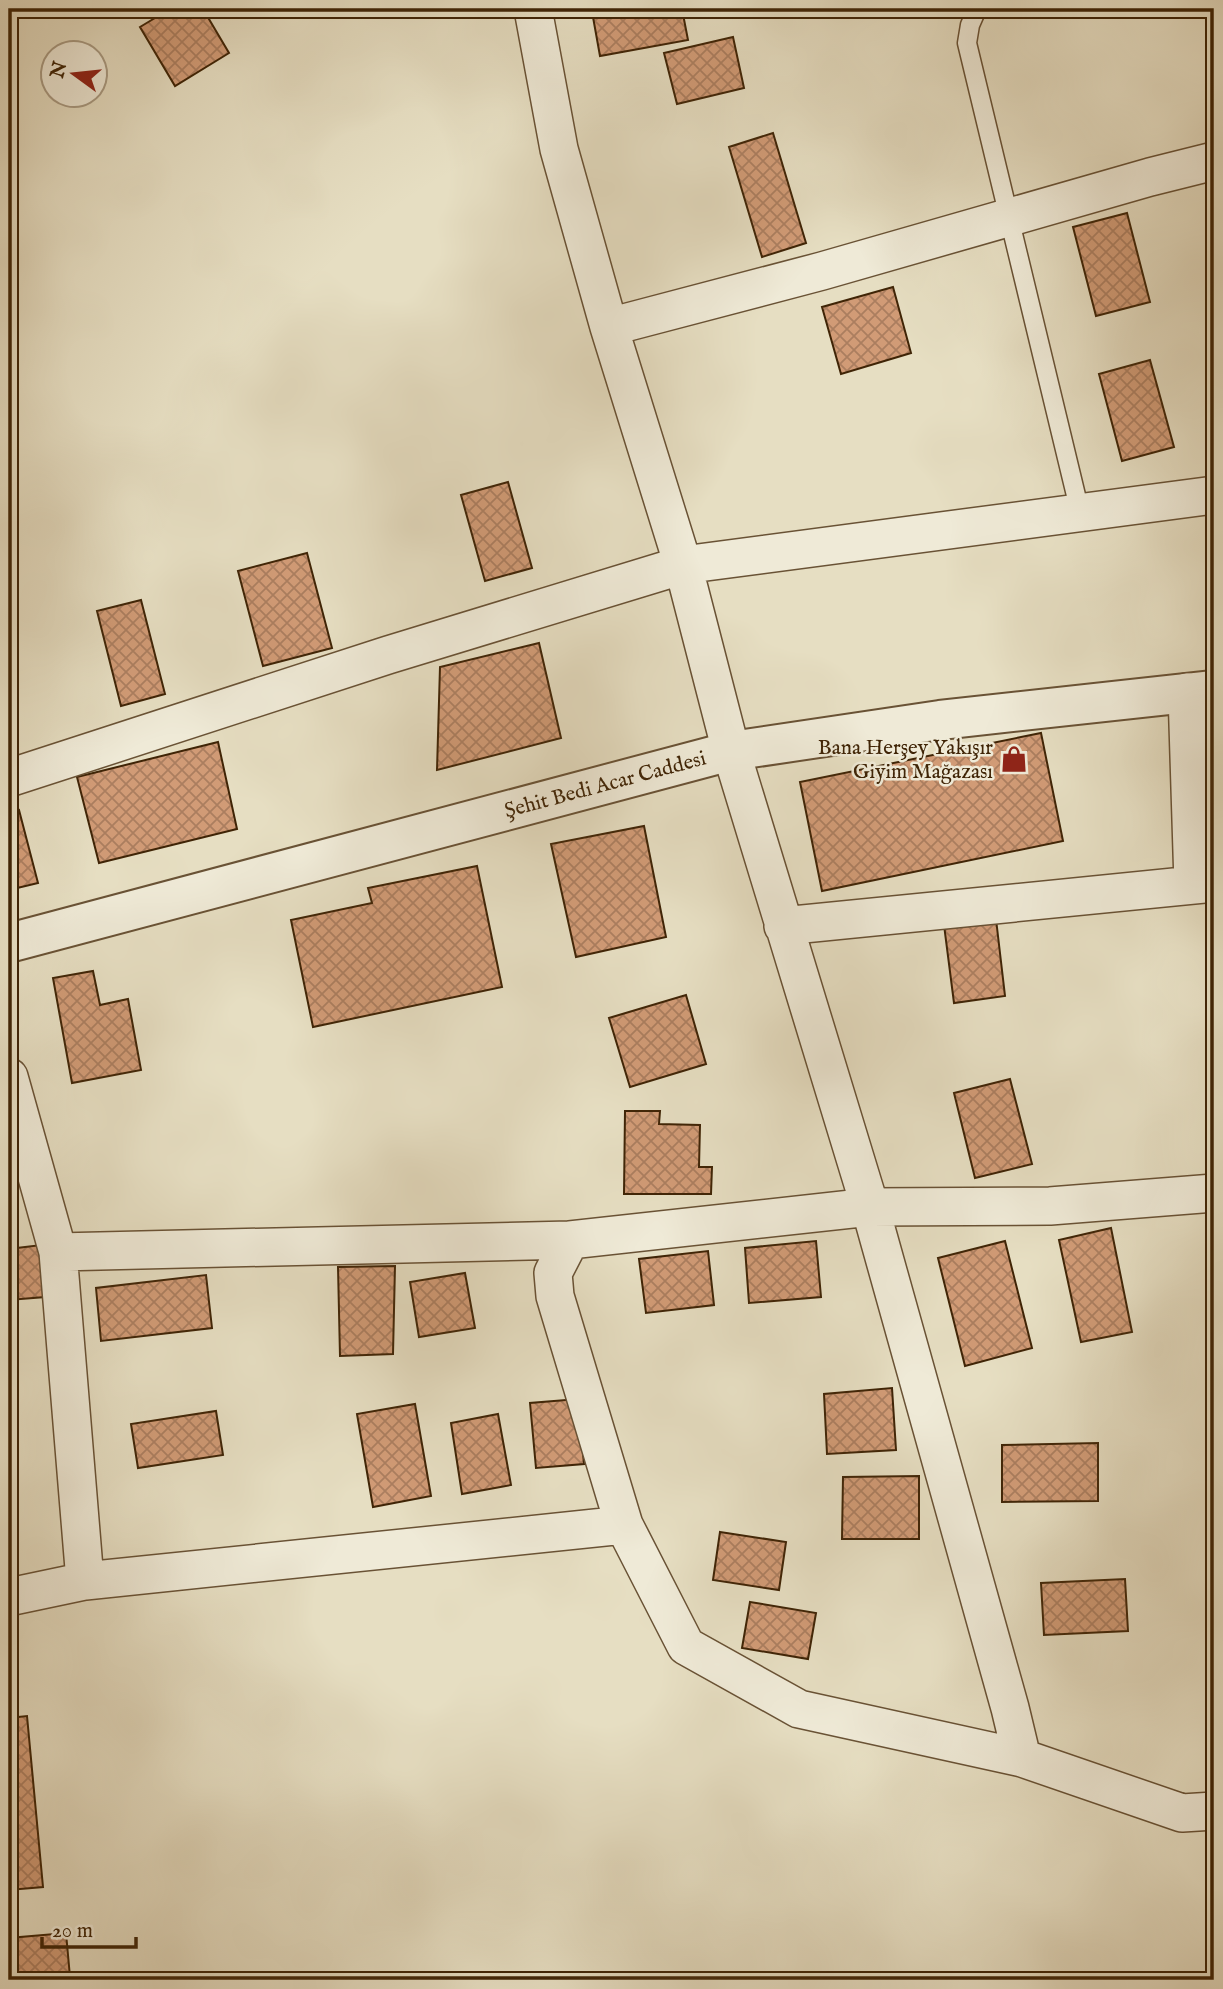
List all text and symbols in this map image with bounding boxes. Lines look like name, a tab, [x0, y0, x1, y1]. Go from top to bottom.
north arrow	[38, 38, 108, 108]
text: N	[46, 59, 73, 82]
place label: Bana Herşey Yakışır Giyim Mağazası	[818, 735, 993, 786]
shop icon: Bana Herşey Yakışır Giyim Mağazası	[999, 744, 1029, 774]
street label: Şehit Bedi Acar Caddesi	[502, 746, 709, 825]
scale bar	[42, 1905, 136, 1949]
text: 20 m	[52, 1918, 93, 1945]

